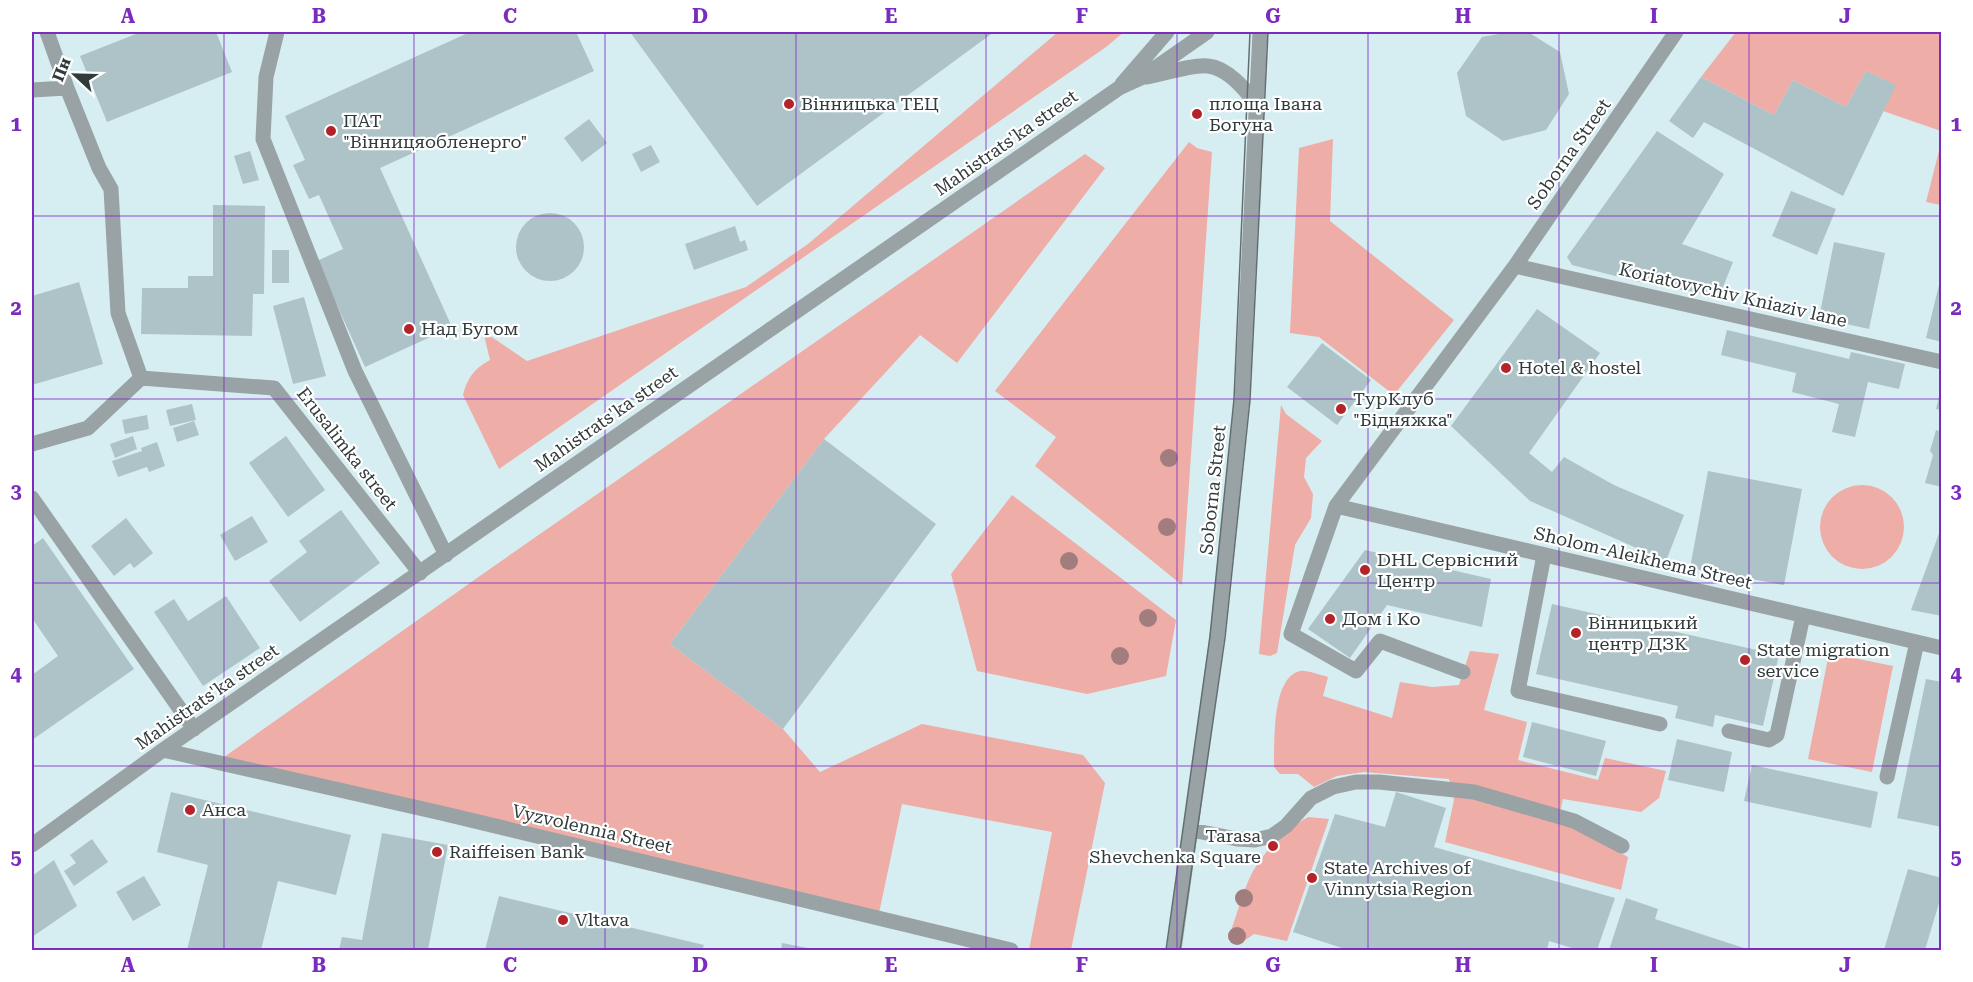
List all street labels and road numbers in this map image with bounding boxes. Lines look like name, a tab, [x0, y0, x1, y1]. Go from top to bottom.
street label: Mahistrats'ka street	[930, 85, 1082, 200]
street label: Soborna Street	[1523, 94, 1615, 213]
street label: Koriatovychiv Kniaziv lane	[1617, 258, 1849, 331]
street label: Mahistrats'ka street	[530, 361, 682, 476]
street label: Erusalimka street	[293, 383, 402, 514]
street label: Soborna Street	[1195, 424, 1230, 556]
street label: Sholom-Aleikhema Street	[1532, 522, 1754, 593]
street label: Mahistrats'ka street	[131, 639, 283, 754]
street label: Vyzvolennia Street	[510, 800, 674, 857]

